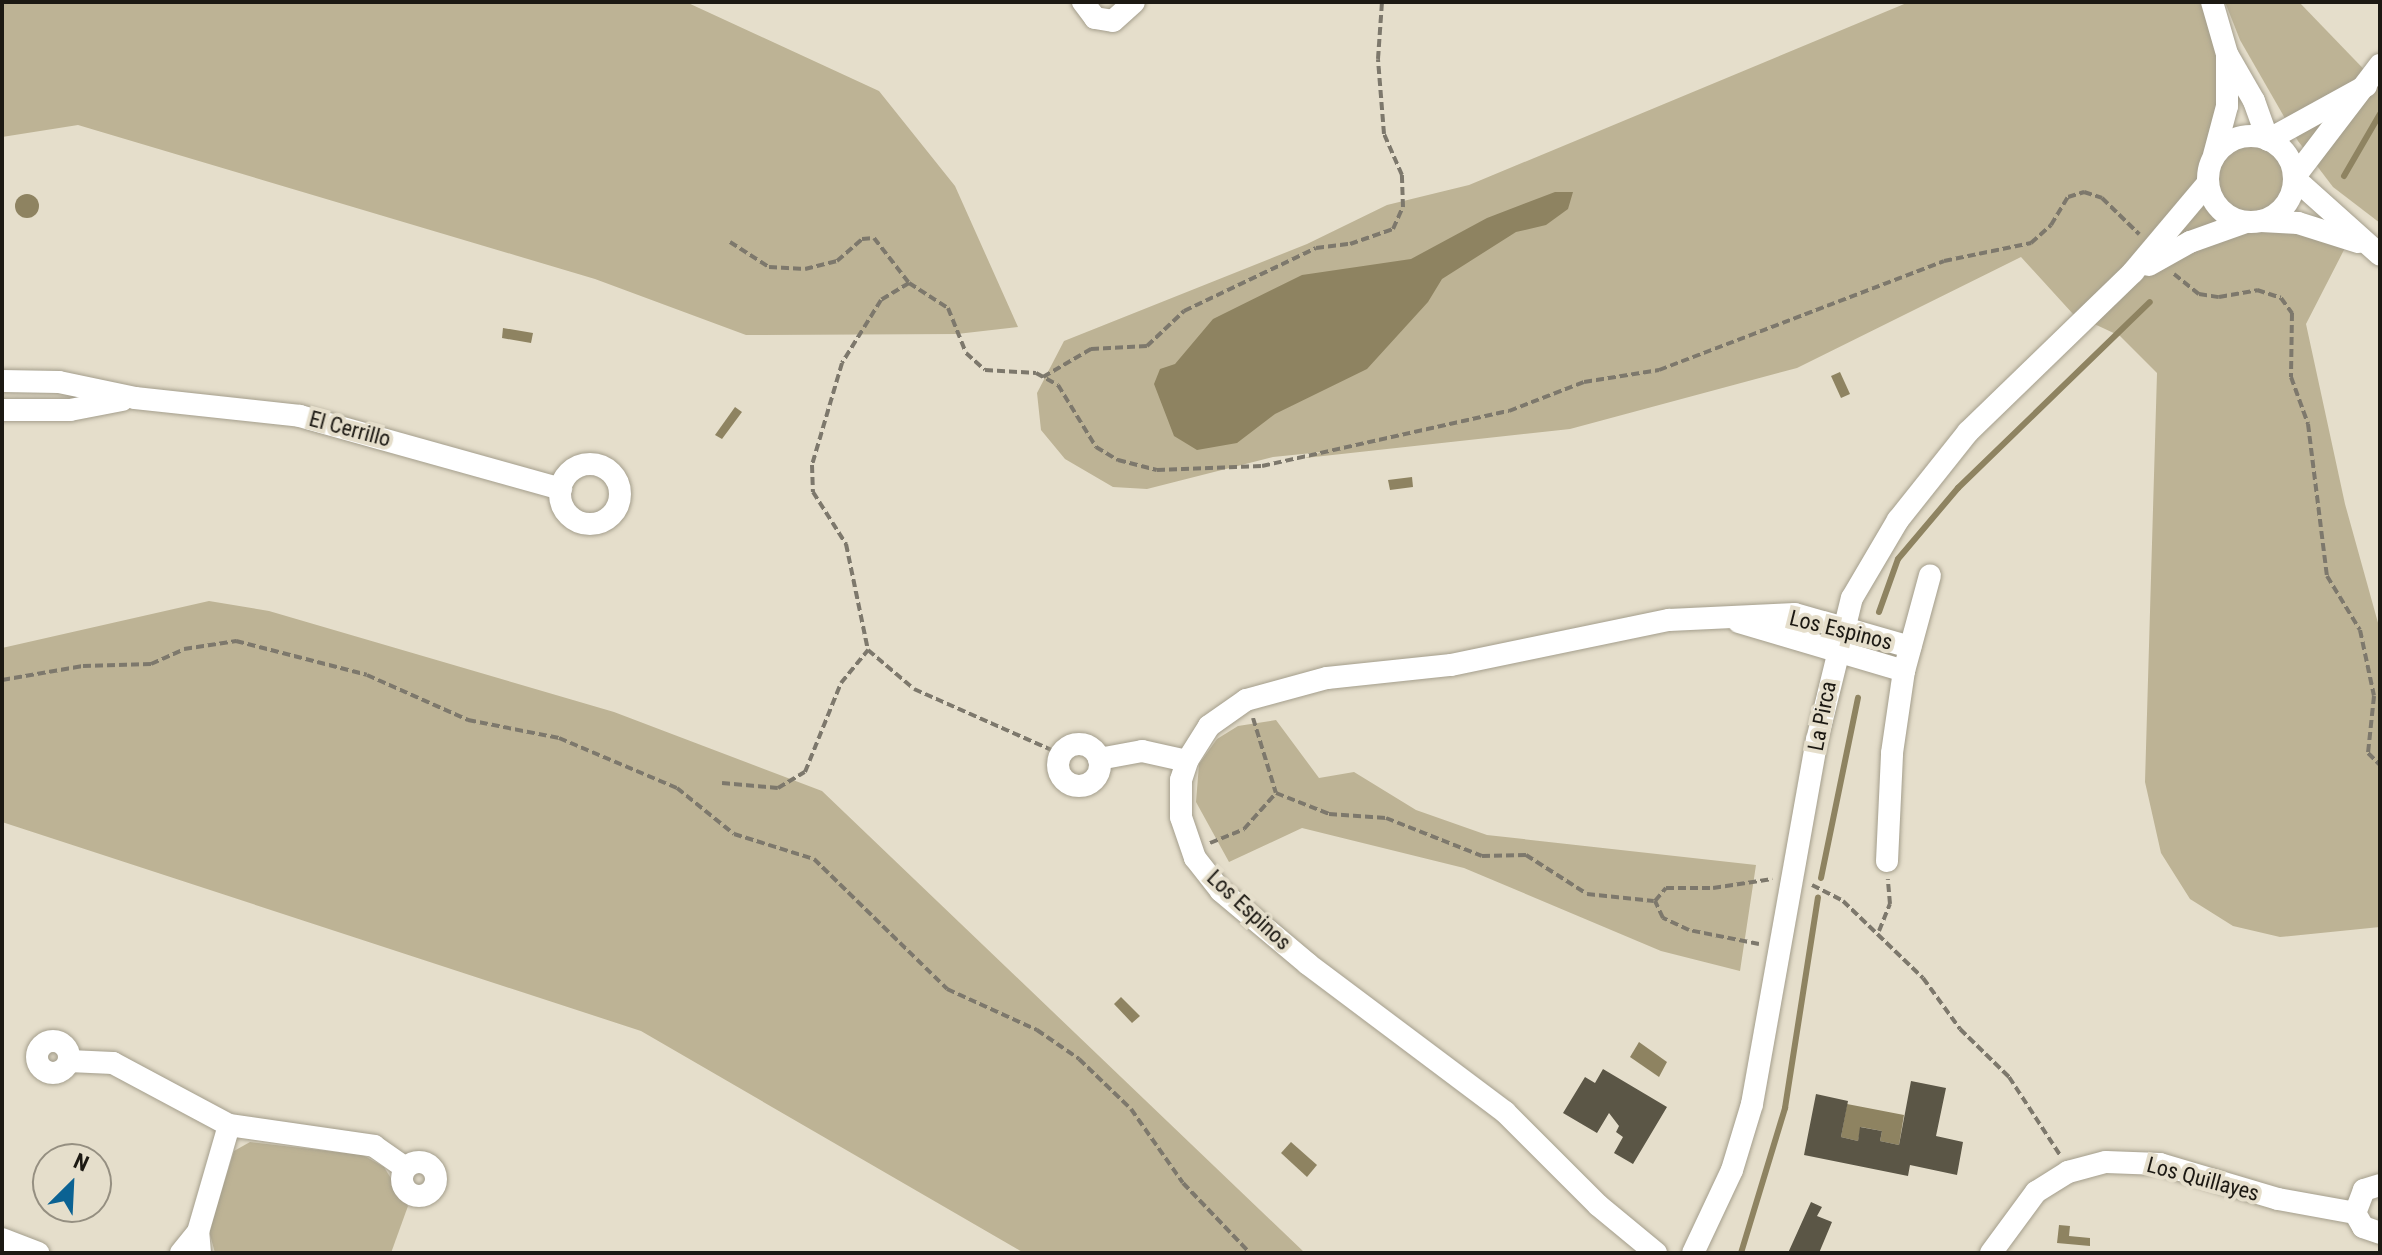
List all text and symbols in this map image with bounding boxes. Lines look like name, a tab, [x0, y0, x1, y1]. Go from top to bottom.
street label: El Cerrillo	[306, 405, 394, 453]
street label: Los Espinos	[1787, 604, 1895, 656]
street label: La Pirca	[1802, 679, 1842, 753]
street label: Los Espinos	[1202, 864, 1296, 956]
north arrow	[32, 1143, 112, 1223]
text: N	[70, 1148, 92, 1177]
street label: Los Quillayes	[2144, 1151, 2262, 1207]

